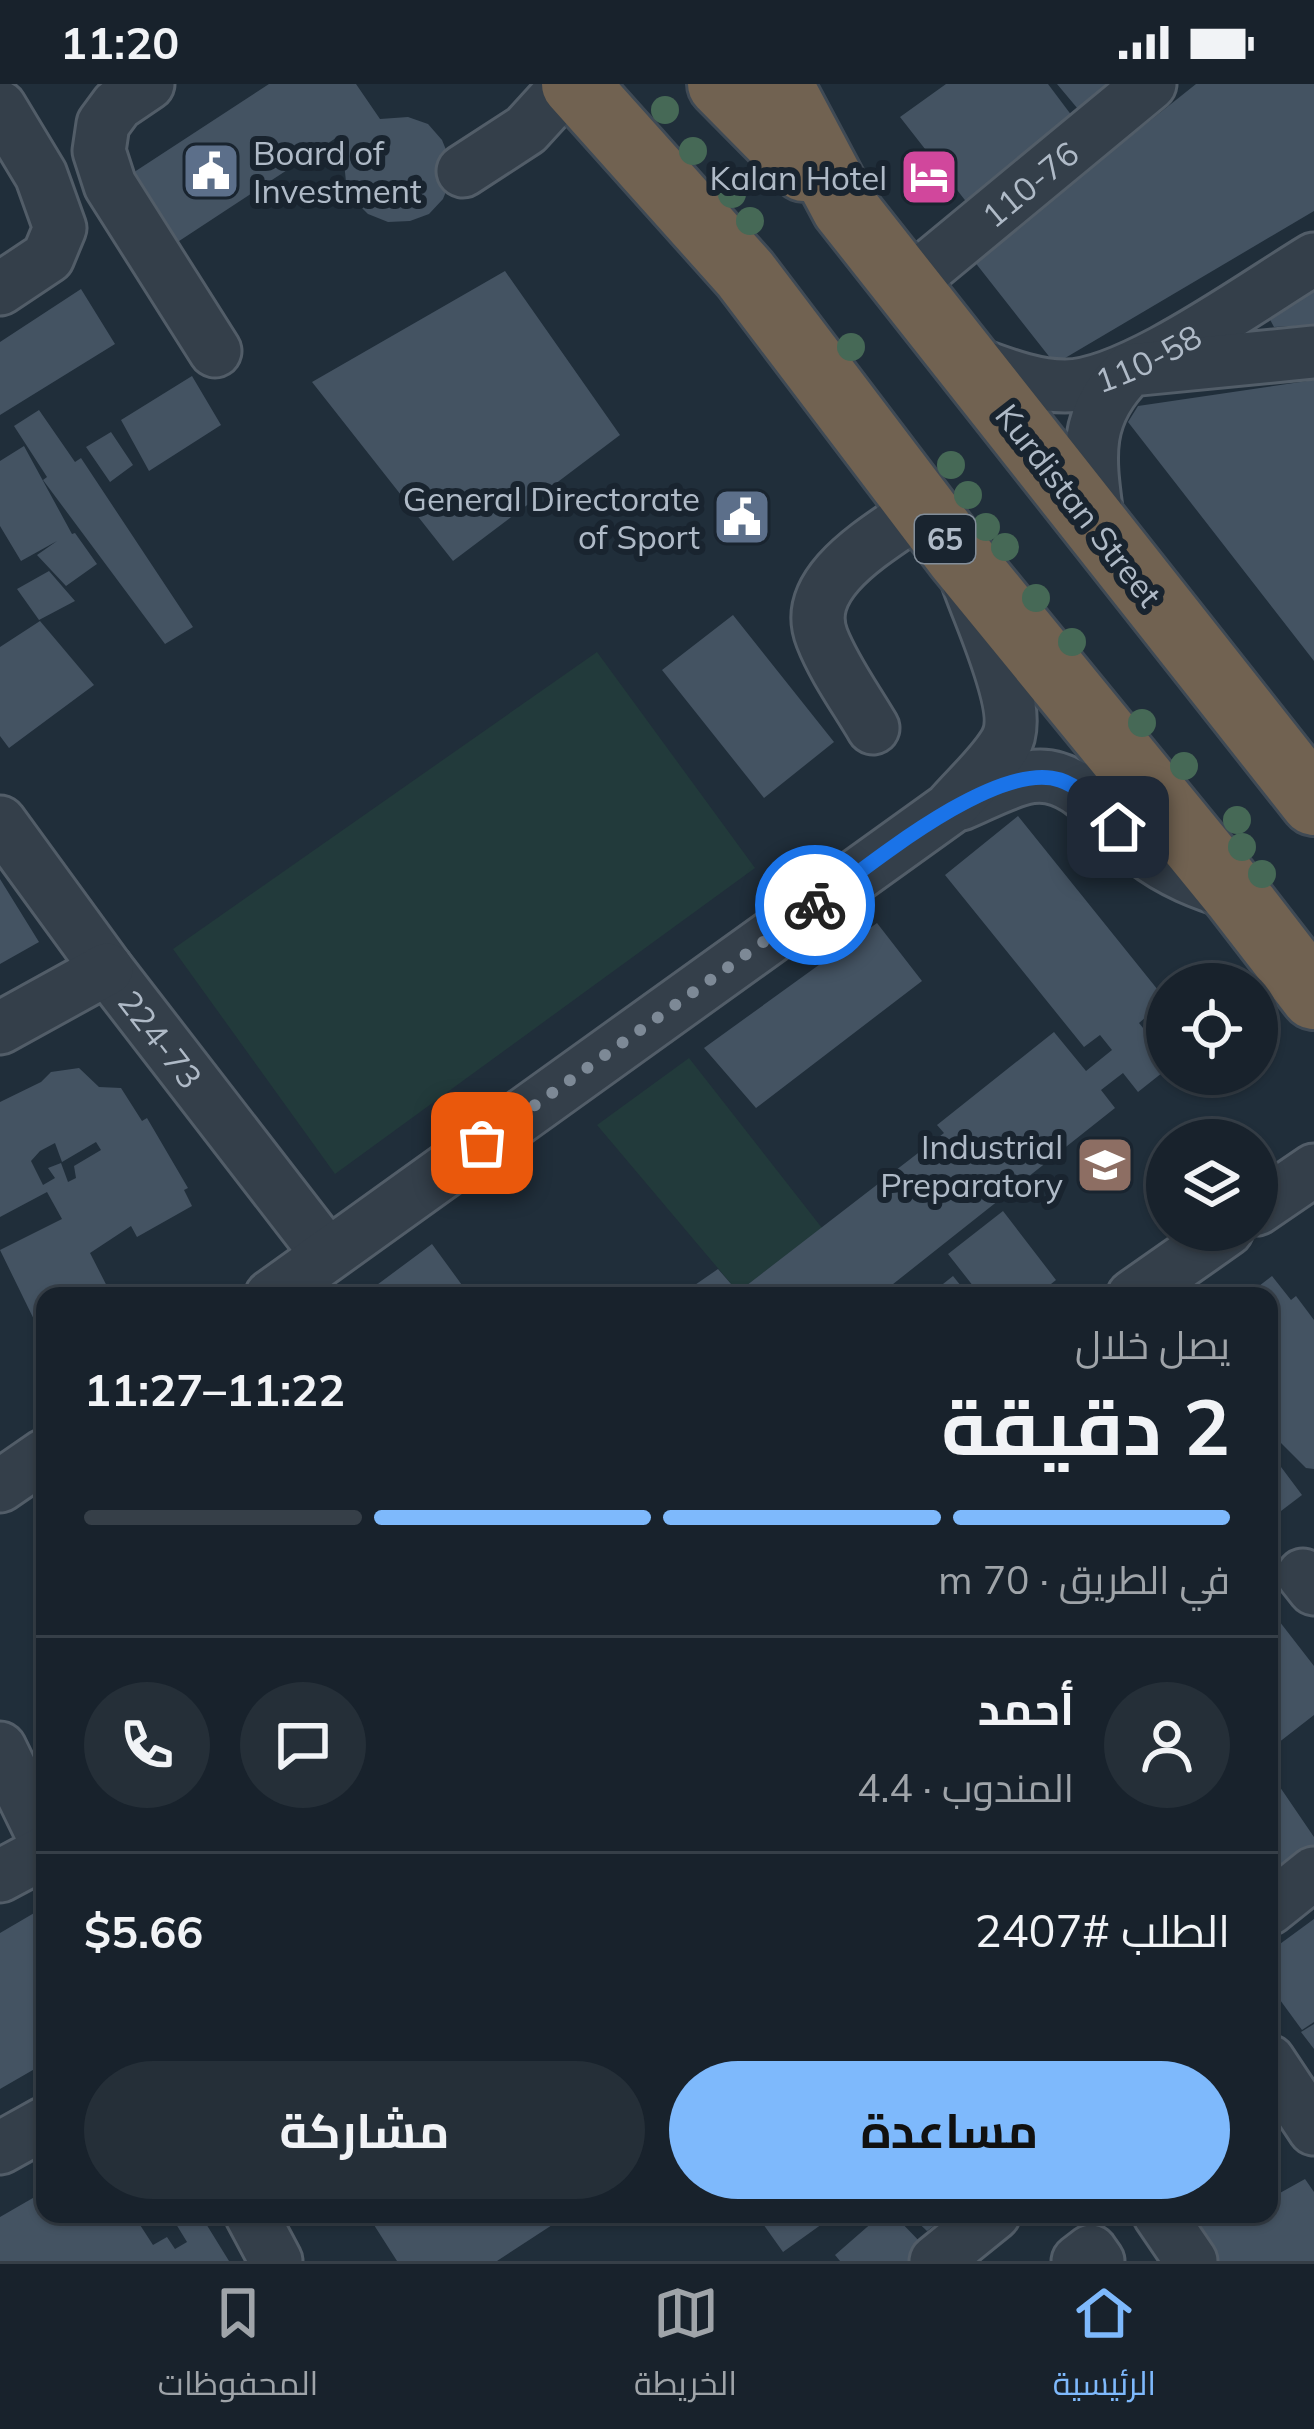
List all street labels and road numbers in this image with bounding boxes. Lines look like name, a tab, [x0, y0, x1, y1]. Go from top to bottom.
street label: 110-76	[973, 132, 1086, 236]
street label: 110-58	[1089, 314, 1208, 401]
street label: Kurdistan Street	[987, 396, 1171, 614]
road number: 65	[915, 515, 975, 563]
street label: 224-73	[110, 981, 212, 1096]

